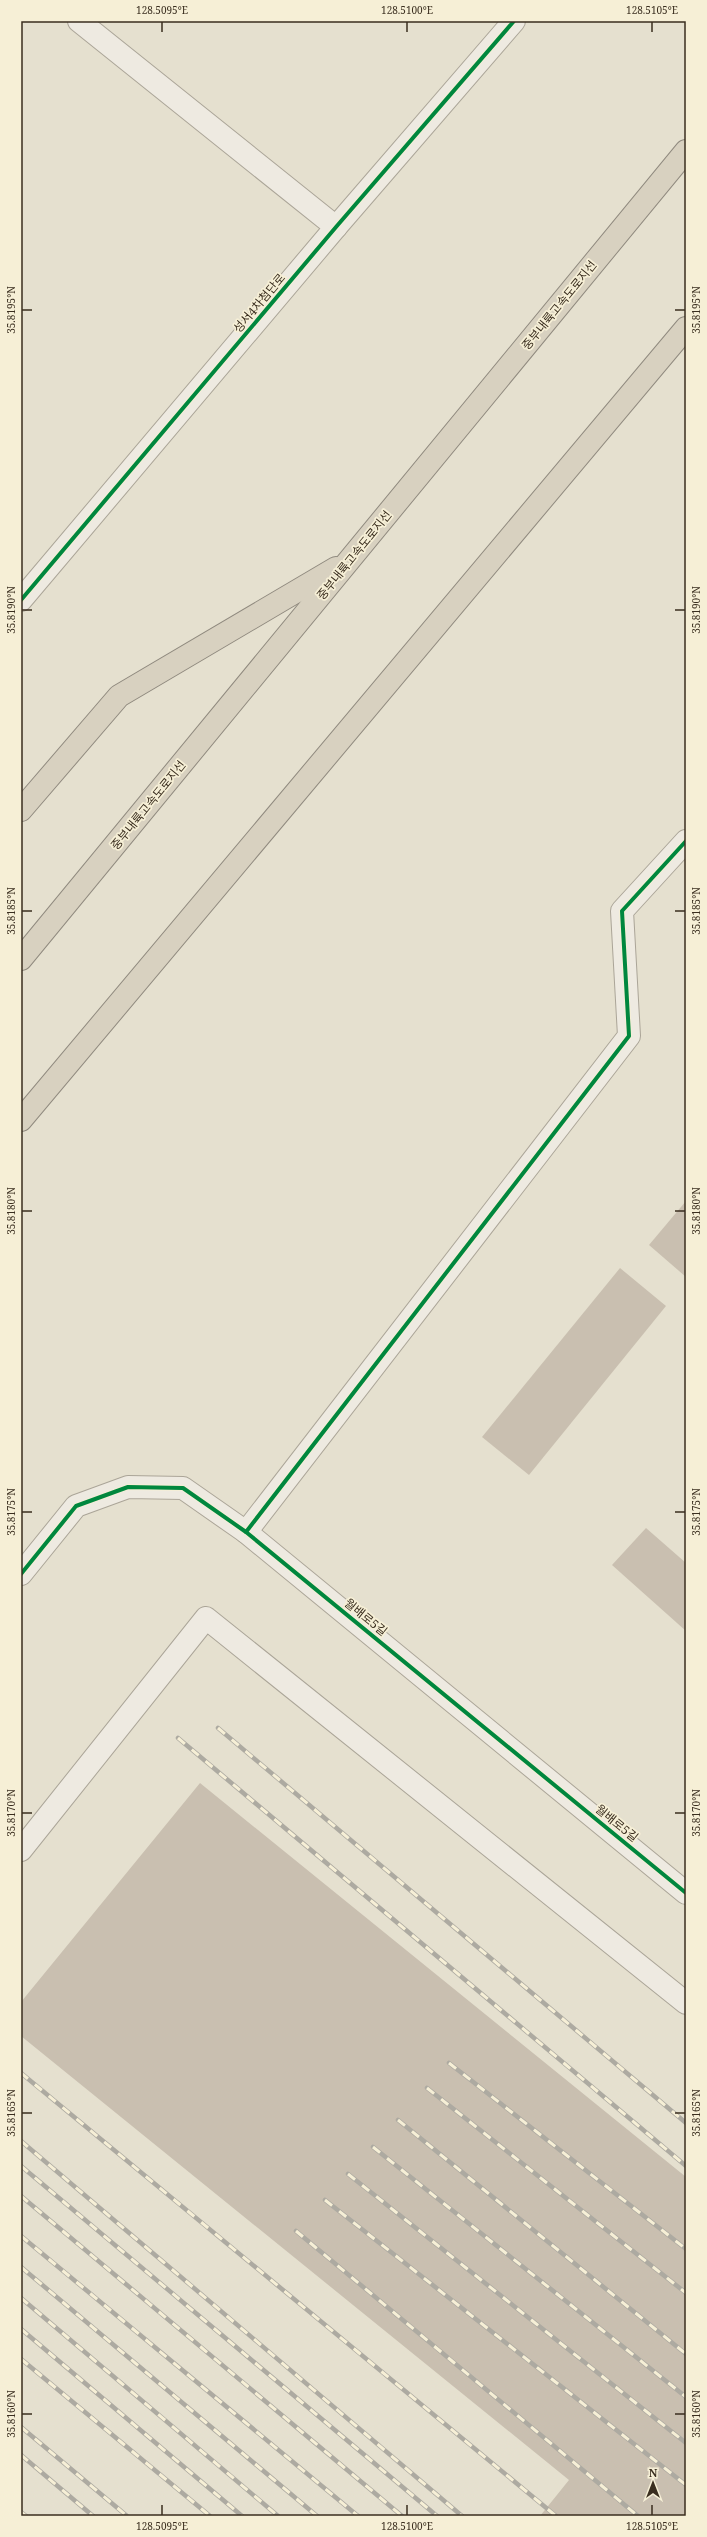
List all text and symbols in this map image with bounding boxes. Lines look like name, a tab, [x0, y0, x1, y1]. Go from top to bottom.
text: 128.5095°E	[136, 3, 188, 17]
text: 128.5100°E	[381, 3, 433, 17]
text: 128.5105°E	[626, 3, 678, 17]
street label: 중부내륙고속도로지선	[518, 257, 600, 353]
street label: 성서4차첨단로	[229, 270, 289, 336]
text: 35.8195°N	[4, 286, 18, 334]
text: 35.8195°N	[689, 286, 703, 334]
street label: 중부내륙고속도로지선	[313, 507, 395, 603]
text: 35.8190°N	[4, 586, 18, 634]
text: 35.8190°N	[689, 586, 703, 634]
street label: 중부내륙고속도로지선	[107, 757, 189, 853]
text: 35.8185°N	[4, 887, 18, 935]
text: 35.8185°N	[689, 887, 703, 935]
text: 35.8180°N	[4, 1187, 18, 1235]
text: 35.8180°N	[689, 1187, 703, 1235]
text: 35.8175°N	[4, 1488, 18, 1536]
text: 35.8175°N	[689, 1488, 703, 1536]
street label: 월배로5길	[341, 1594, 391, 1640]
text: 35.8170°N	[4, 1789, 18, 1837]
text: 35.8170°N	[689, 1789, 703, 1837]
street label: 월배로5길	[592, 1800, 642, 1846]
text: 35.8165°N	[4, 2089, 18, 2137]
text: 35.8165°N	[689, 2089, 703, 2137]
text: 35.8160°N	[4, 2390, 18, 2438]
text: 35.8160°N	[689, 2390, 703, 2438]
north arrow	[633, 2463, 673, 2503]
text: N	[649, 2465, 658, 2480]
text: 128.5095°E	[136, 2519, 188, 2533]
text: 128.5100°E	[381, 2519, 433, 2533]
text: 128.5105°E	[626, 2519, 678, 2533]

